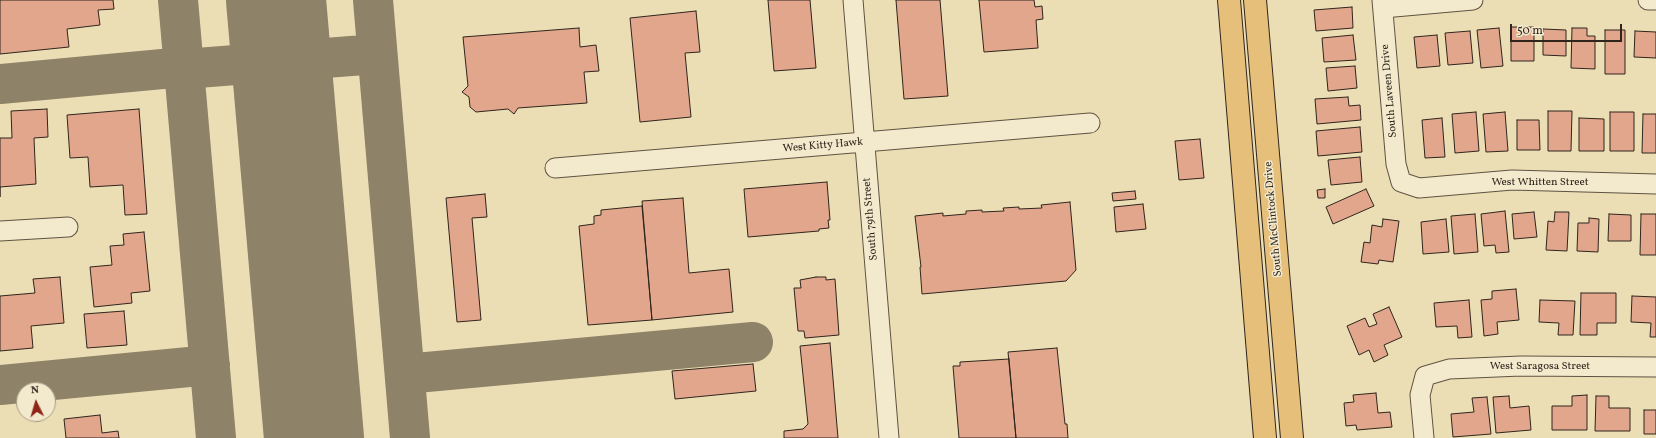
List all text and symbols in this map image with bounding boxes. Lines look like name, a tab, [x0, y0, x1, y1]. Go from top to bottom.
scale bar	[1512, 16, 1624, 42]
text: 50 m	[1517, 23, 1543, 39]
street label: South Laveen Drive	[1379, 44, 1401, 138]
street label: West Kitty Hawk	[782, 136, 864, 156]
street label: South McClintock Drive	[1262, 161, 1286, 277]
street label: West Whitten Street	[1491, 176, 1589, 190]
street label: South 79th Street	[861, 177, 881, 261]
street label: West Saragosa Street	[1490, 360, 1590, 374]
north arrow	[16, 382, 56, 422]
text: N	[30, 383, 40, 398]

